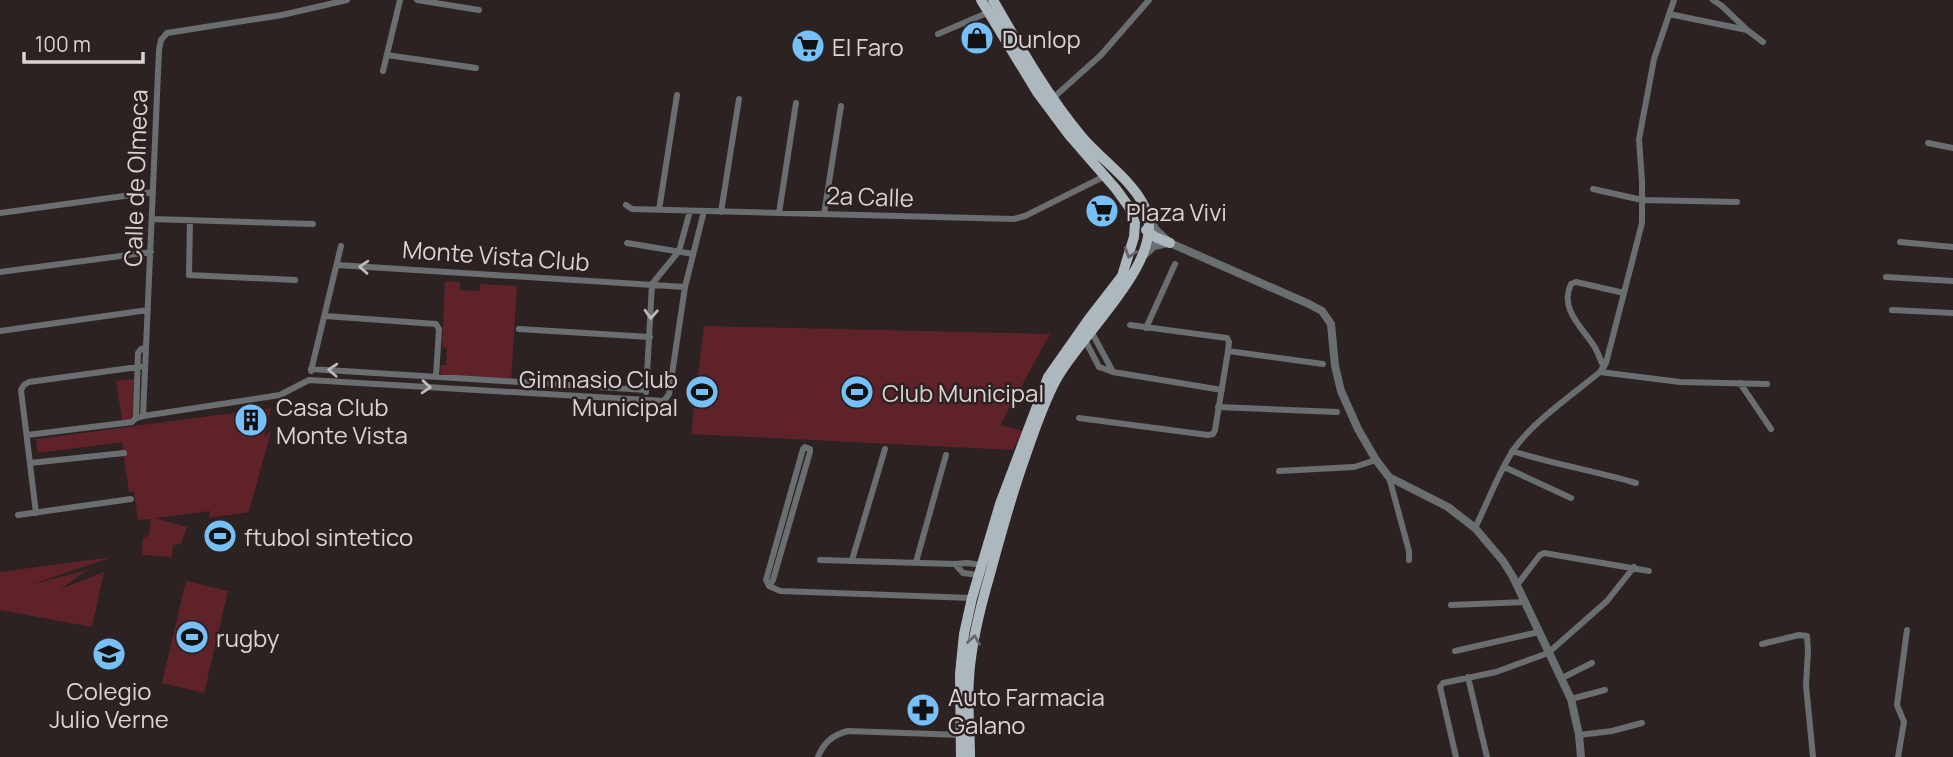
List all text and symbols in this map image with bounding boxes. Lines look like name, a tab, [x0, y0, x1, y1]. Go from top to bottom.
shop icon: Dunlop	[958, 19, 996, 57]
scale bar	[24, 21, 144, 65]
place label: Dunlop	[1002, 22, 1081, 55]
supermarket icon: El Faro	[789, 27, 827, 65]
text: 100 m	[35, 30, 91, 58]
place label: El Faro	[832, 30, 904, 63]
street label: Calle de Olmeca	[115, 89, 155, 267]
street label: 2a Calle	[826, 178, 914, 214]
supermarket icon: Plaza Vivi	[1083, 192, 1121, 230]
place label: Plaza Vivi	[1126, 195, 1227, 228]
street label: Monte Vista Club	[401, 232, 591, 278]
one-way arrow	[1123, 246, 1138, 258]
one-way arrow	[358, 259, 369, 274]
one-way arrow	[643, 309, 658, 320]
place label: Gimnasio Club Municipal	[519, 362, 678, 423]
one-way arrow	[327, 363, 338, 378]
sports icon: Gimnasio Club Municipal	[683, 373, 721, 411]
sports icon: Club Municipal	[838, 373, 876, 411]
place label: Club Municipal	[882, 376, 1044, 409]
one-way arrow	[421, 379, 432, 394]
place label: Casa Club Monte Vista	[276, 390, 408, 451]
building icon: Casa Club Monte Vista	[232, 401, 270, 439]
sports icon: ftubol sintetico	[201, 517, 239, 555]
place label: ftubol sintetico	[244, 520, 413, 553]
sports icon: rugby	[173, 618, 211, 656]
place label: rugby	[216, 621, 280, 654]
one-way arrow	[967, 634, 982, 646]
school or university icon: Colegio Julio Verne	[90, 635, 128, 673]
place label: Colegio Julio Verne	[49, 674, 169, 735]
place label: Auto Farmacia Galano	[948, 680, 1105, 741]
pharmacy icon: Auto Farmacia Galano	[904, 691, 942, 729]

